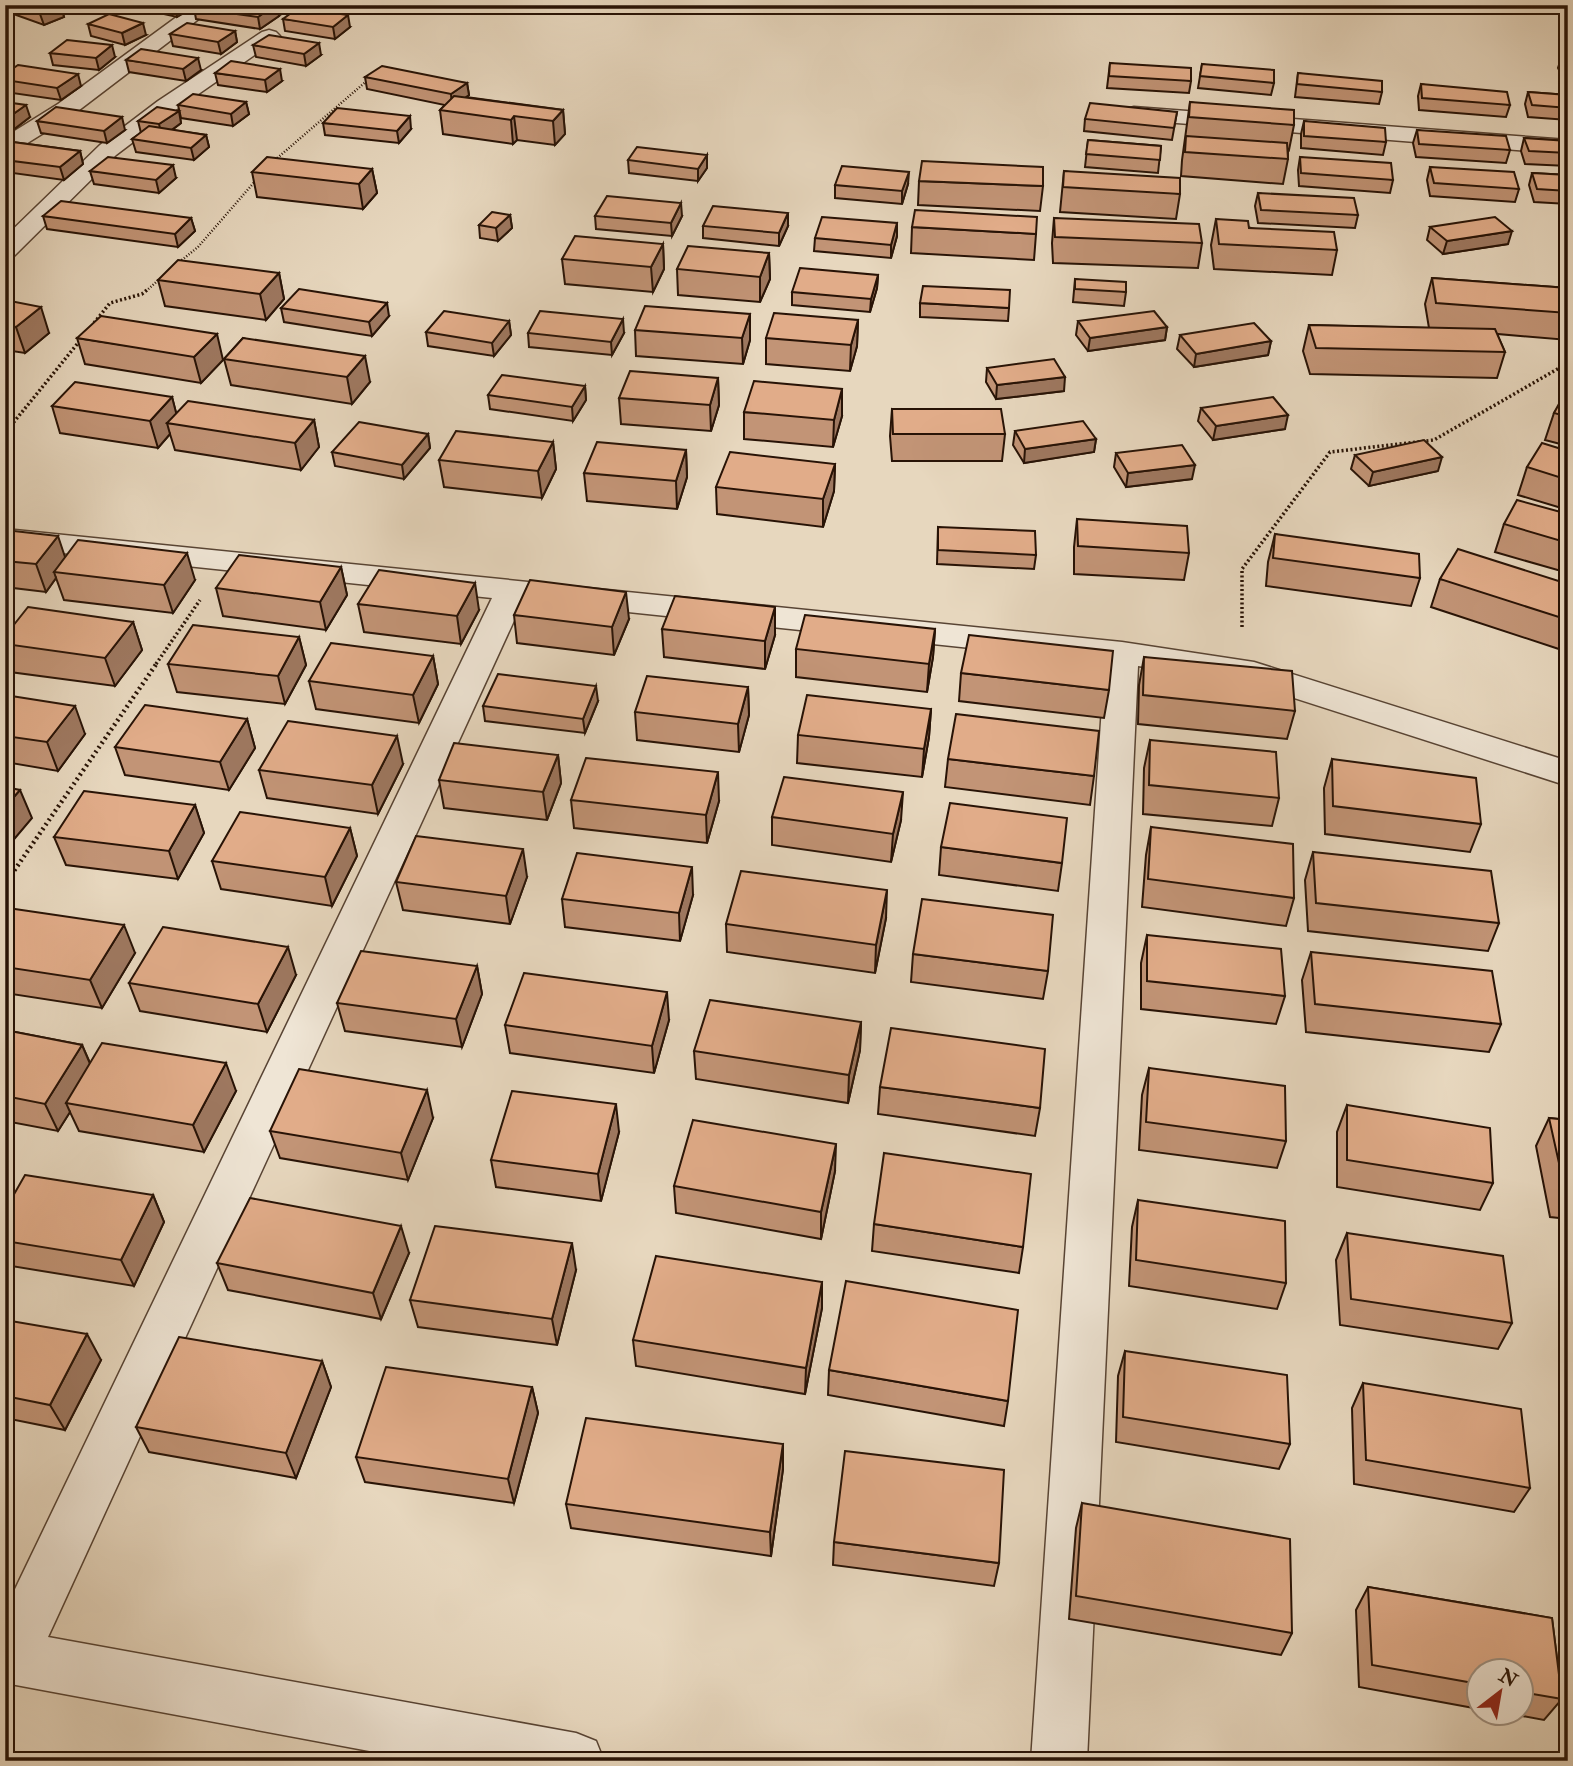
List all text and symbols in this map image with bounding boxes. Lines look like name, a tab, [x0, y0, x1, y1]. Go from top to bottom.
north arrow	[1464, 1658, 1534, 1728]
text: N	[1494, 1663, 1523, 1693]

